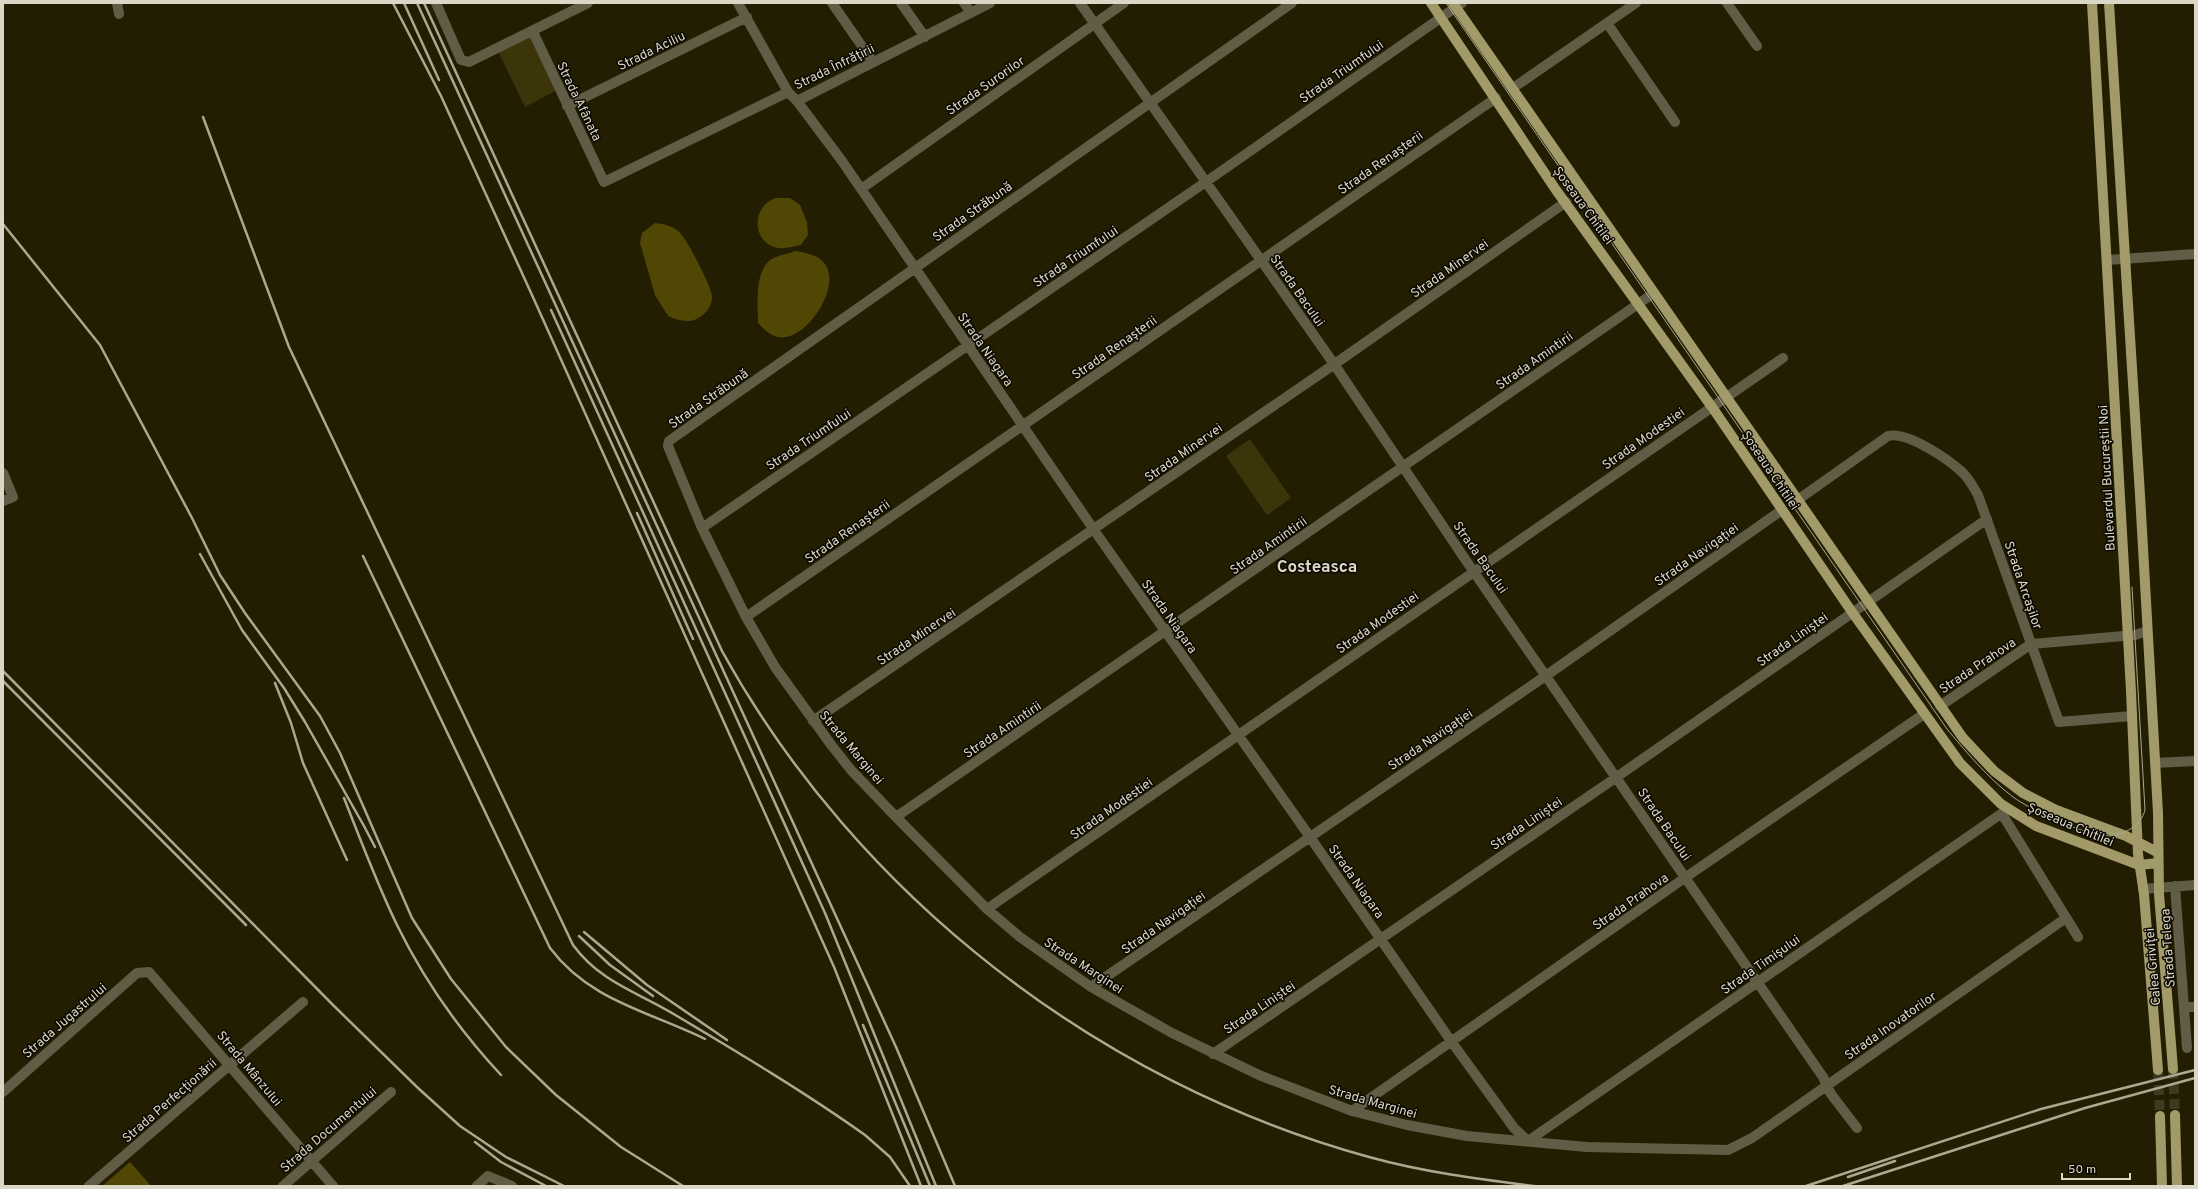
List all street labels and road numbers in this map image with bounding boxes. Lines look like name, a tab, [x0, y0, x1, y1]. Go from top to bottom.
street label: Strada Aciliu	[616, 29, 688, 75]
street label: Strada Triumfului	[1297, 38, 1387, 108]
street label: Strada Înfrățirii	[791, 40, 878, 94]
street label: Strada Surorilor	[944, 54, 1028, 120]
street label: Strada Afânata	[552, 60, 604, 144]
street label: Strada Renașterii	[1336, 128, 1427, 199]
street label: Șoseaua Chitilei	[1549, 164, 1616, 248]
street label: Strada Străbună	[930, 179, 1016, 246]
street label: Strada Triumfului	[1031, 223, 1122, 292]
street label: Strada Minervei	[1408, 237, 1492, 302]
street label: Strada Bacului	[1266, 252, 1327, 330]
street label: Strada Niagara	[953, 310, 1016, 390]
street label: Strada Renașterii	[1070, 313, 1161, 384]
street label: Strada Amintirii	[1494, 329, 1577, 394]
street label: Strada Străbună	[666, 366, 752, 433]
street label: Bulevardul Bucureștii Noi	[2096, 404, 2120, 551]
street label: Strada Modestiei	[1600, 405, 1689, 474]
street label: Strada Triumfului	[764, 406, 855, 475]
street label: Strada Minervei	[1142, 421, 1226, 486]
street label: Șoseaua Chitilei	[1737, 428, 1802, 514]
street label: Strada Renașterii	[803, 497, 894, 568]
street label: Strada Amintirii	[1228, 514, 1311, 579]
street label: Strada Bacului	[1449, 519, 1510, 597]
street label: Strada Navigației	[1652, 521, 1742, 591]
street label: Strada Arcașilor	[2000, 539, 2045, 632]
street label: Strada Niagara	[1137, 577, 1200, 657]
street label: Strada Modestiei	[1334, 589, 1423, 658]
street label: Strada Minervei	[875, 605, 960, 670]
street label: Strada Liniștei	[1754, 610, 1832, 671]
street label: Strada Prahova	[1937, 635, 2019, 698]
street label: Strada Amintirii	[961, 699, 1045, 763]
street label: Strada Navigației	[1386, 706, 1477, 775]
street label: Strada Marginei	[815, 708, 886, 788]
street label: Strada Modestiei	[1068, 775, 1157, 844]
street label: Strada Bacului	[1633, 786, 1694, 865]
street label: Strada Liniștei	[1488, 795, 1566, 855]
street label: Șoseaua Chitilei	[2025, 800, 2116, 851]
street label: Strada Niagara	[1324, 842, 1387, 922]
street label: Strada Prahova	[1590, 871, 1672, 935]
street label: Strada Navigației	[1119, 889, 1209, 959]
street label: Strada Telega	[2158, 908, 2180, 988]
street label: Calea Griviței	[2143, 927, 2165, 1006]
street label: Strada Timișului	[1718, 932, 1804, 999]
street label: Strada Marginei	[1040, 935, 1126, 998]
street label: Strada Liniștei	[1221, 979, 1299, 1039]
street label: Strada Jugastrului	[20, 981, 111, 1062]
street label: Strada Inovatorilor	[1842, 989, 1940, 1064]
street label: Strada Mânzului	[212, 1028, 285, 1110]
street label: Strada Perfecționării	[120, 1056, 221, 1147]
street label: Strada Marginei	[1326, 1083, 1419, 1123]
street label: Strada Documentului	[278, 1084, 381, 1177]

